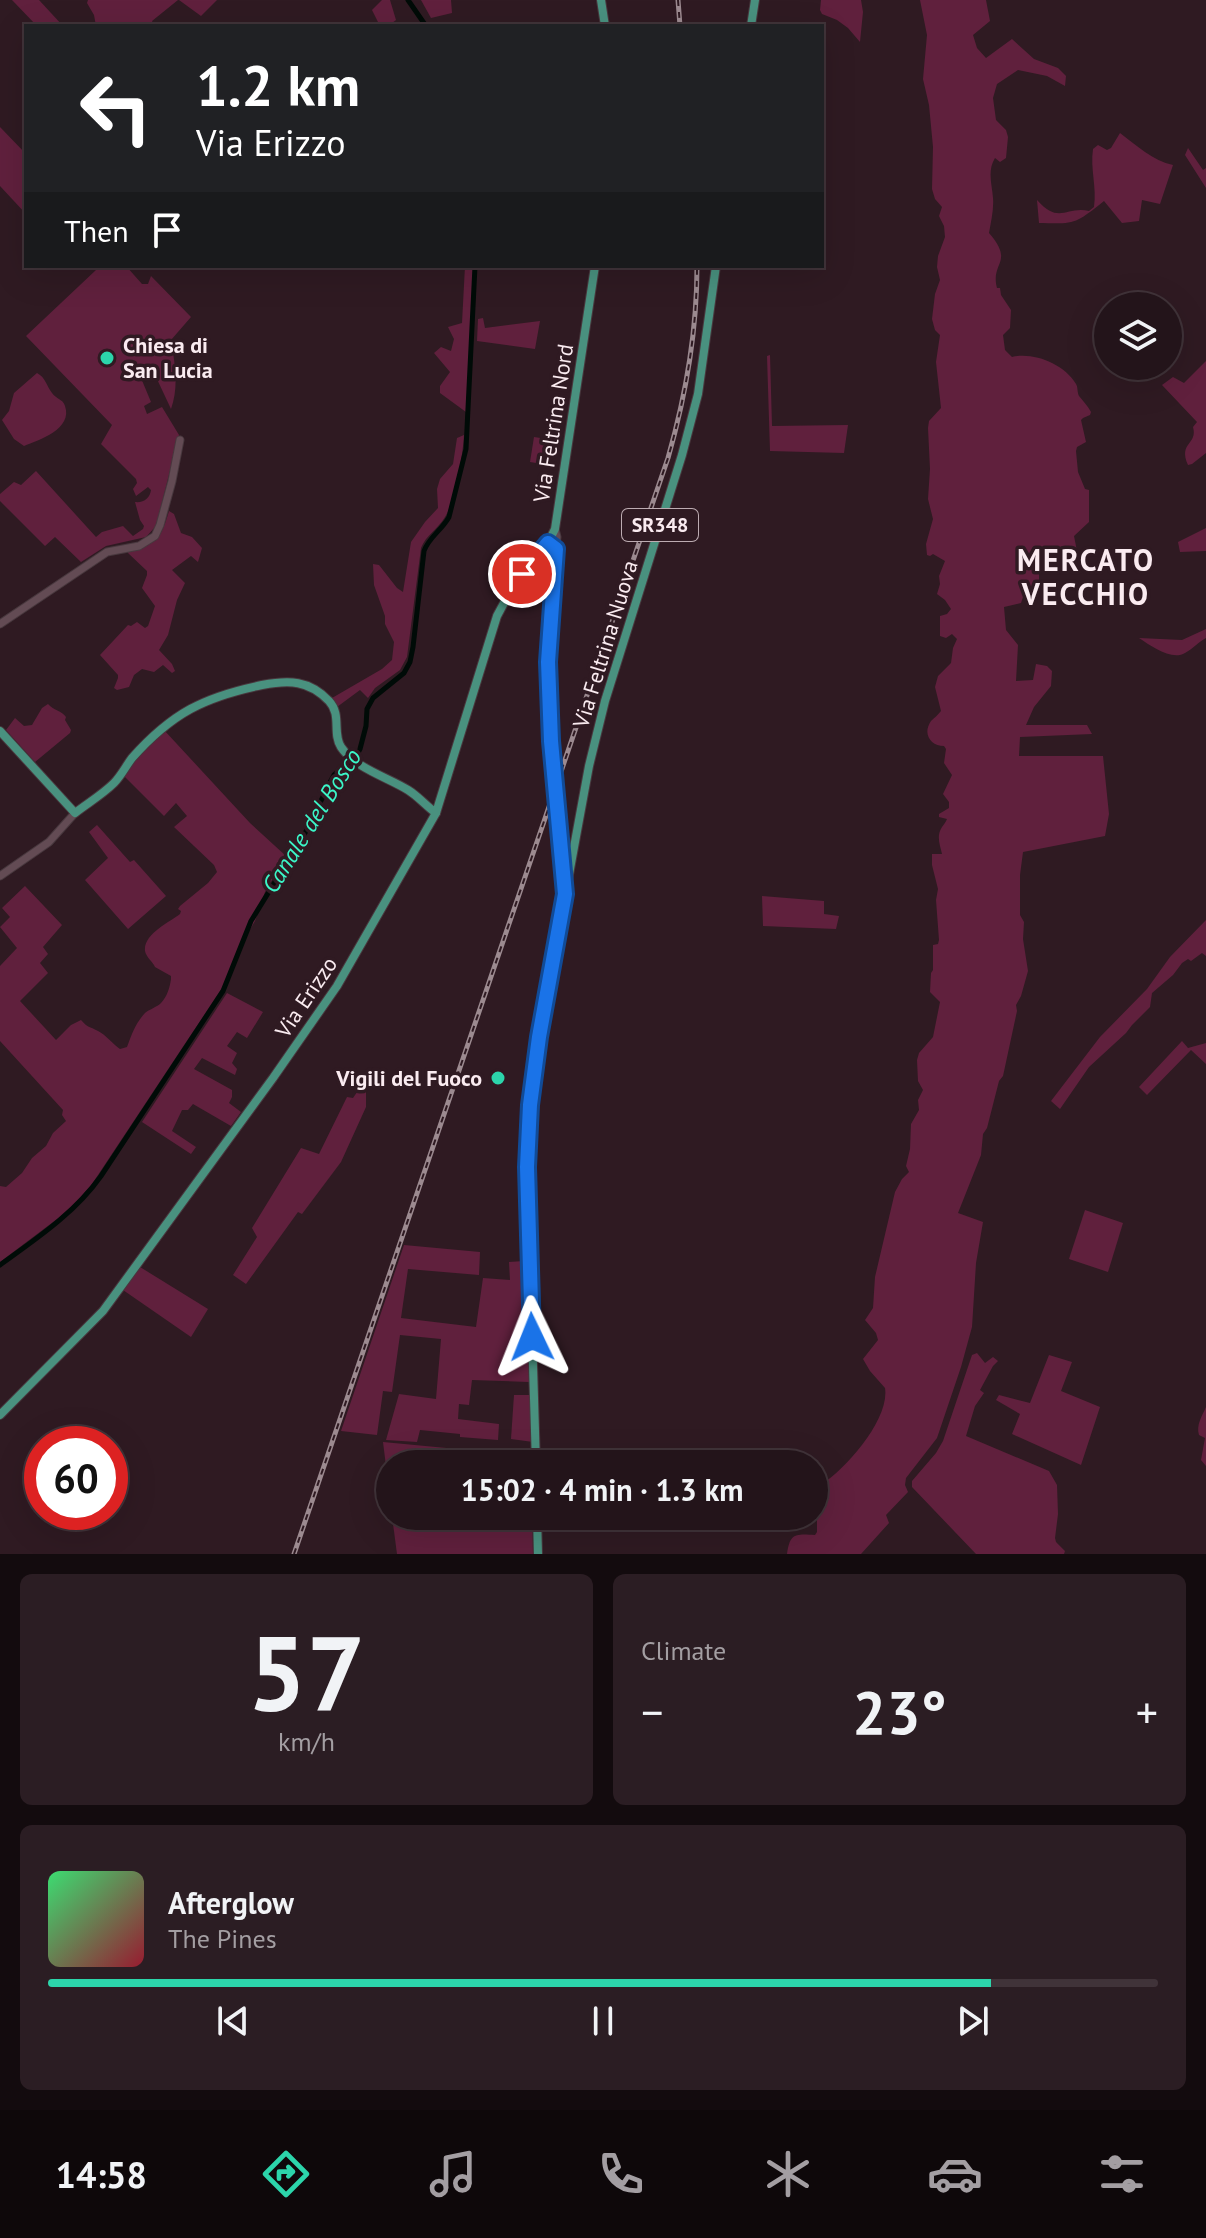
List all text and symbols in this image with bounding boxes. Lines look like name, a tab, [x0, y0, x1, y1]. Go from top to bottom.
text: 1.2 km	[196, 49, 360, 121]
icon: left	[64, 56, 168, 160]
text: Via Erizzo	[196, 119, 346, 166]
icon: arrive	[145, 208, 189, 252]
text: Then	[64, 211, 129, 250]
map controls	[1094, 292, 1182, 380]
button: layers	[1094, 292, 1182, 380]
place label: Chiesa di San Lucia	[123, 331, 213, 384]
street label: Via Feltrina Nord	[527, 342, 579, 505]
marker: Chiesa di San Lucia	[98, 349, 116, 367]
road number: SR348	[622, 509, 698, 541]
pin	[488, 540, 556, 608]
district label: MERCATO VECCHIO	[1017, 540, 1155, 613]
icon: arrive	[500, 552, 544, 596]
street label: Via Feltrina Nuova	[566, 557, 644, 732]
water label: Canale del Bosco	[255, 743, 368, 899]
street label: Via Erizzo	[268, 951, 343, 1044]
place label: Vigili del Fuoco	[335, 1064, 482, 1092]
marker: Vigili del Fuoco	[489, 1069, 507, 1087]
position arrow	[490, 1295, 574, 1379]
speed limit sign: 60	[24, 1426, 128, 1530]
text: 15:02 · 4 min · 1.3 km	[461, 1470, 743, 1509]
text: 57	[248, 1605, 365, 1740]
text: Climate	[641, 1634, 726, 1667]
text: 23°	[852, 1673, 947, 1751]
text: −	[641, 1683, 663, 1740]
text: +	[1136, 1683, 1158, 1740]
text: km/h	[278, 1725, 335, 1758]
text: Afterglow	[168, 1883, 294, 1922]
text: The Pines	[168, 1922, 277, 1955]
icon: previous	[211, 1999, 255, 2043]
icon: pause	[581, 1999, 625, 2043]
icon: next	[951, 1999, 995, 2043]
icon: directions	[258, 2146, 314, 2202]
icon: music	[425, 2146, 481, 2202]
icon: phone	[593, 2146, 649, 2202]
icon: climate	[760, 2146, 816, 2202]
icon: car	[927, 2146, 983, 2202]
icon: filters	[1094, 2146, 1150, 2202]
text: 14:58	[56, 2151, 147, 2198]

